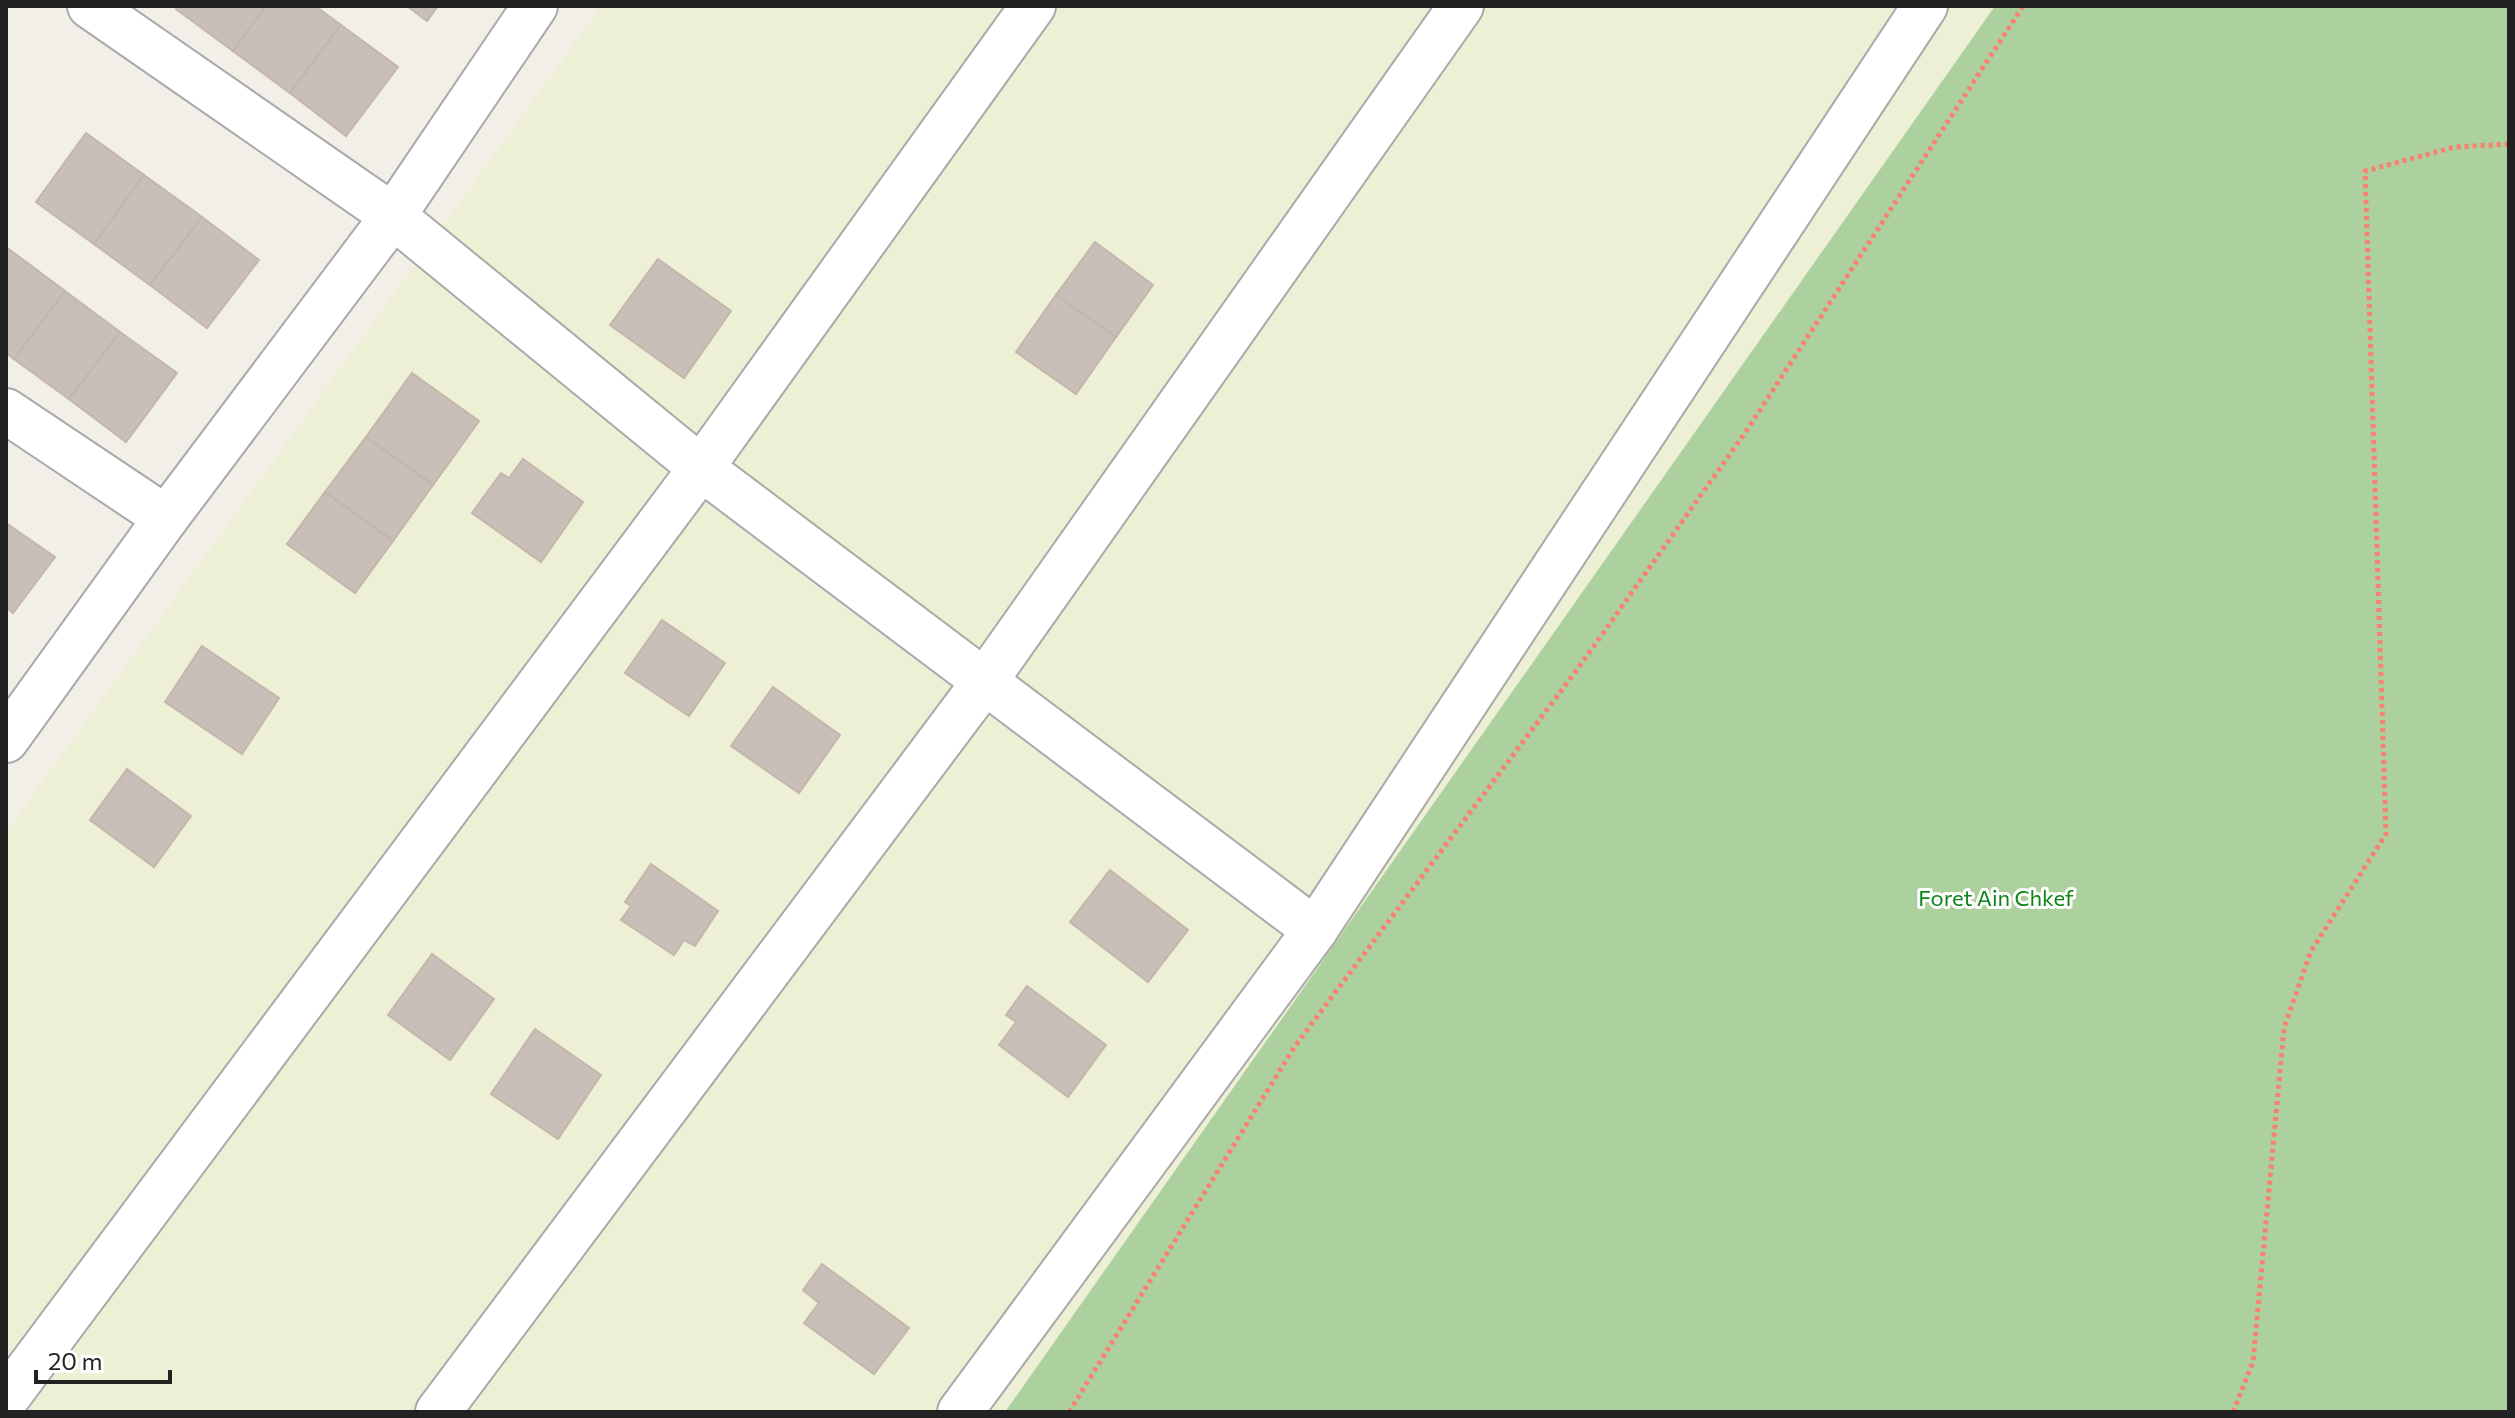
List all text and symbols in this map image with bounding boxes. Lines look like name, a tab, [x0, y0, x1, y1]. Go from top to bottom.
park label: Foret Ain Chkef	[1918, 884, 2074, 911]
scale bar	[36, 1334, 170, 1384]
text: 20 m	[48, 1346, 102, 1375]

